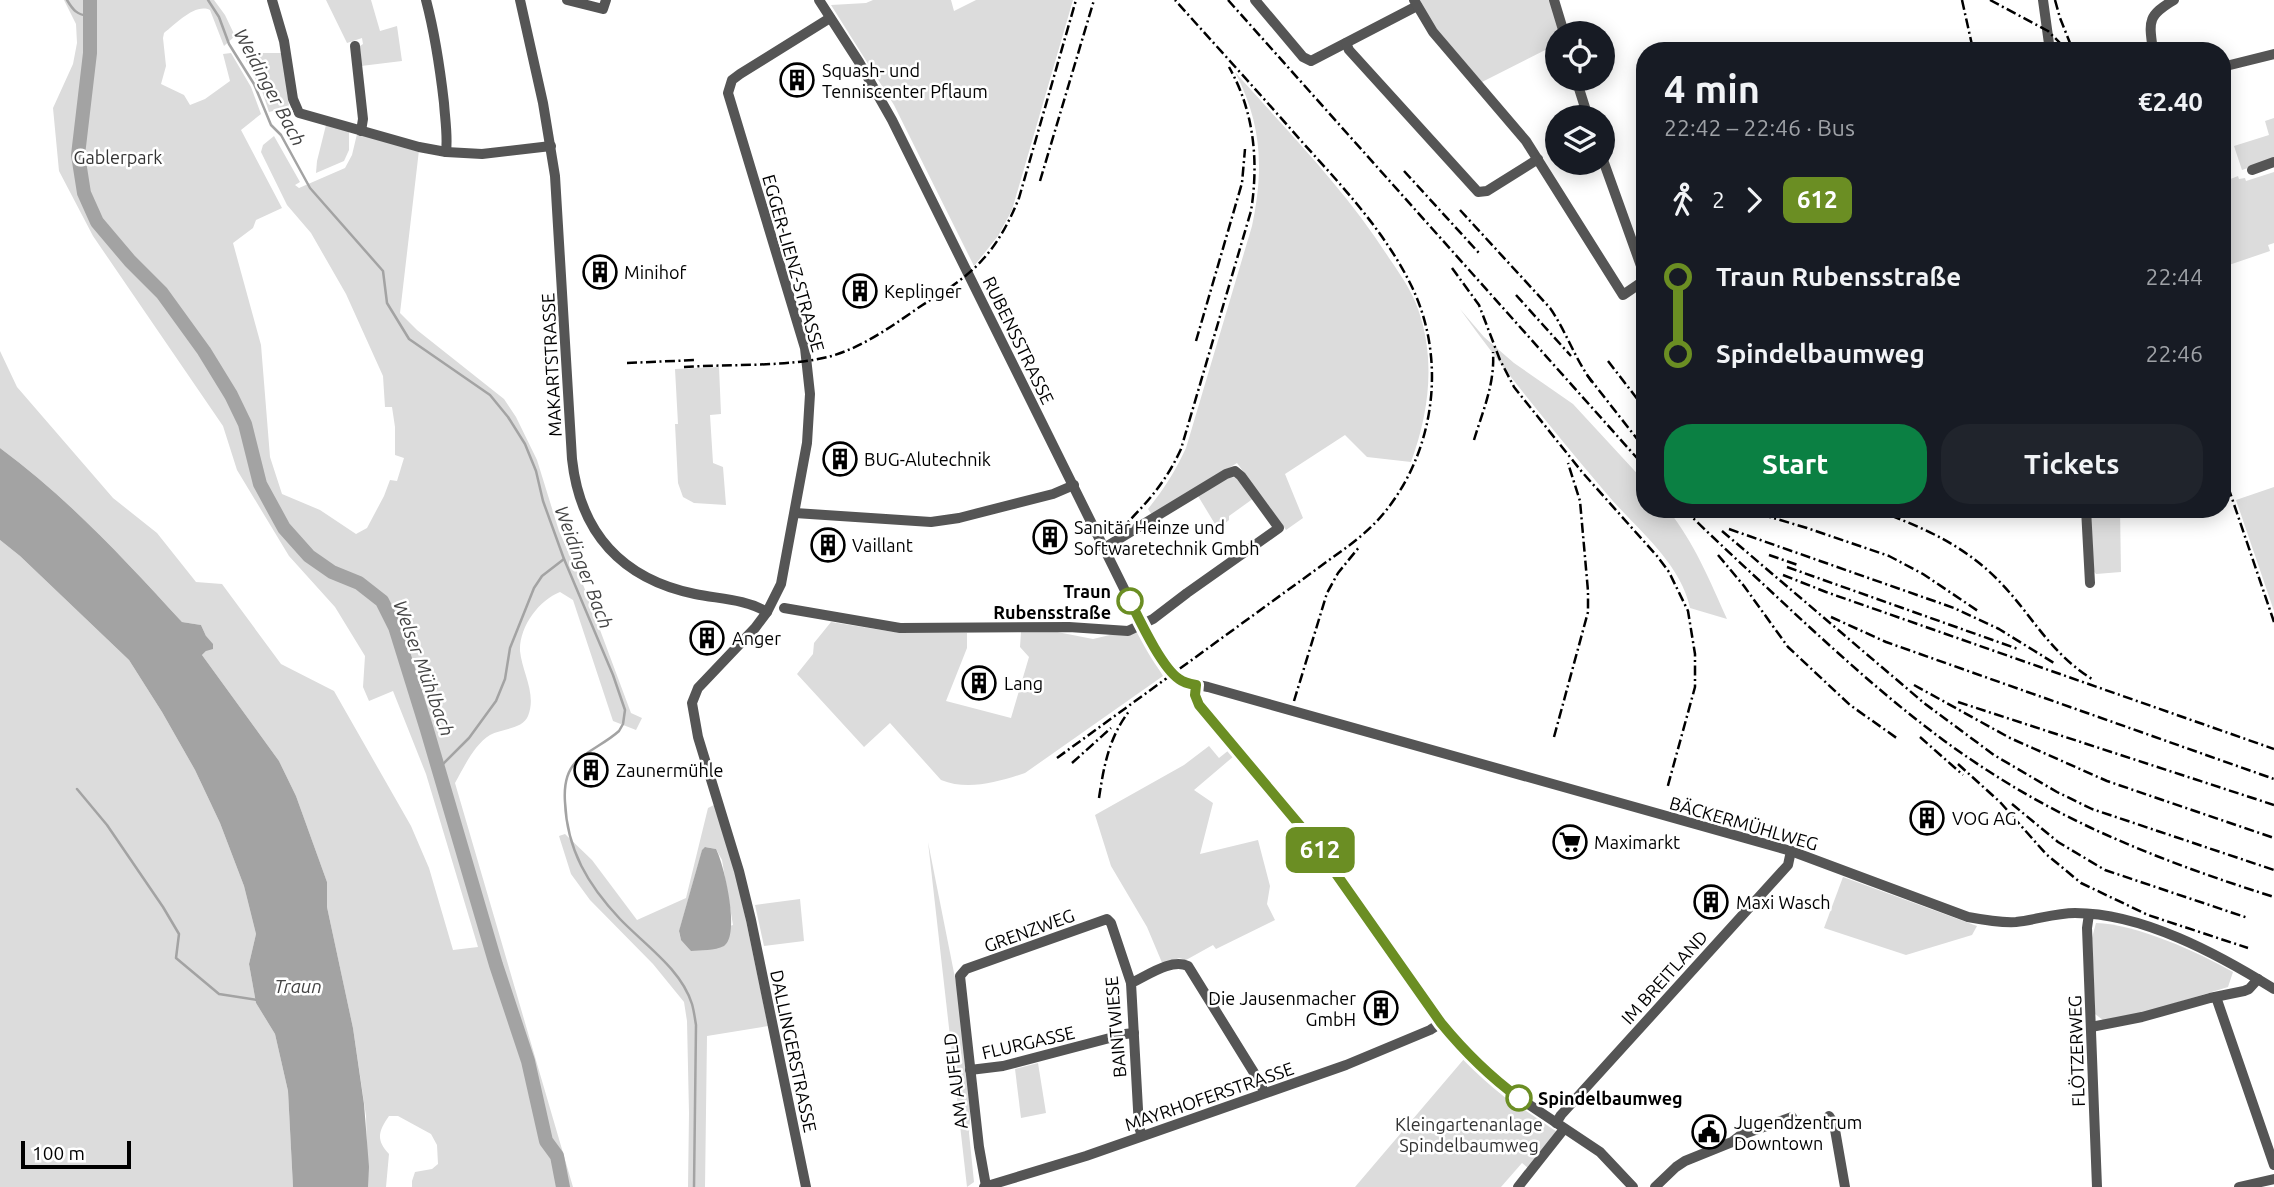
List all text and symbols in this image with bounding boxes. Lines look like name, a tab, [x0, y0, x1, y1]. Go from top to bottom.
map controls	[1545, 21, 1615, 175]
button: locate	[1545, 21, 1615, 91]
water label: Weidinger Bach	[230, 25, 310, 149]
place label: Squash- und Tenniscenter Pflaum	[822, 60, 988, 101]
building icon: Squash- und Tenniscenter Pflaum	[778, 61, 816, 99]
text: 4 min	[1664, 68, 1760, 110]
text: €2.40	[2138, 87, 2203, 116]
button: layers	[1545, 105, 1615, 175]
text: 22:42 – 22:46 · Bus	[1664, 115, 1855, 140]
park label: Gablerpark	[74, 147, 162, 167]
street label: EGGER-LIENZ-STRASSE	[759, 172, 829, 354]
icon: walk	[1664, 181, 1702, 219]
icon: forward	[1735, 181, 1773, 219]
text: 612	[1797, 186, 1838, 213]
text: 2	[1712, 187, 1725, 212]
building icon: Minihof	[581, 253, 619, 291]
place label: Minihof	[624, 262, 686, 282]
text: Traun Rubensstraße	[1716, 262, 1961, 291]
text: 22:44	[2145, 264, 2203, 289]
building icon: Keplinger	[841, 272, 879, 310]
street label: RUBENSSTRASSE	[979, 273, 1059, 407]
place label: Keplinger	[884, 281, 962, 301]
street label: MAKARTSTRASSE	[537, 293, 565, 437]
text: Spindelbaumweg	[1716, 339, 1925, 368]
text: 22:46	[2145, 341, 2203, 366]
button: Start	[1664, 424, 1927, 504]
button: Tickets	[1941, 424, 2203, 504]
building icon: BUG-Alutechnik	[821, 440, 859, 478]
place label: BUG-Alutechnik	[864, 449, 991, 469]
water label: Weidinger Bach	[550, 502, 618, 632]
place label: Sanitär Heinze und Softwaretechnik Gmbh	[1074, 517, 1260, 558]
building icon: Sanitär Heinze und Softwaretechnik Gmbh	[1031, 518, 1069, 556]
building icon: Vaillant	[809, 526, 847, 564]
place label: Vaillant	[852, 535, 913, 555]
place label: Traun Rubensstraße	[993, 581, 1111, 622]
marker: Traun Rubensstraße	[1117, 588, 1143, 614]
water label: Welser Mühlbach	[389, 597, 459, 739]
building icon: Anger	[688, 619, 726, 657]
place label: Anger	[732, 628, 781, 648]
building icon: Lang	[960, 664, 998, 702]
place label: Lang	[1004, 673, 1043, 693]
building icon: Zaunermühle	[572, 751, 610, 789]
place label: Zaunermühle	[616, 760, 724, 780]
street label: BÄCKERMÜHLWEG	[1667, 792, 1821, 854]
building icon: VOG AG	[1908, 799, 1946, 837]
place label: VOG AG	[1952, 808, 2017, 828]
supermarket icon: Maximarkt	[1551, 823, 1589, 861]
line badge: 612	[1280, 827, 1360, 873]
place label: Maximarkt	[1594, 832, 1680, 852]
text: 612	[1300, 836, 1340, 863]
building icon: Maxi Wasch	[1692, 883, 1730, 921]
place label: Maxi Wasch	[1736, 892, 1830, 912]
street label: GRENZWEG	[981, 904, 1077, 956]
street label: IM BREITLAND	[1617, 926, 1711, 1028]
street label: DALLINGERSTRASSE	[767, 968, 821, 1134]
water label: Traun	[274, 975, 322, 997]
street label: BAINTWIESE	[1101, 975, 1129, 1079]
place label: Die Jausenmacher GmbH	[1208, 988, 1356, 1029]
building icon: Die Jausenmacher GmbH	[1362, 989, 1400, 1027]
street label: FLÖTZERWEG	[2064, 995, 2088, 1107]
street label: FLURGASSE	[980, 1022, 1076, 1062]
street label: AM AUFELD	[939, 1032, 971, 1130]
street label: MAYRHOFERSTRASSE	[1122, 1058, 1296, 1134]
marker: Spindelbaumweg	[1506, 1085, 1532, 1111]
place label: Spindelbaumweg	[1538, 1088, 1683, 1108]
place label: Jugendzentrum Downtown	[1734, 1112, 1862, 1153]
public building icon: Jugendzentrum Downtown	[1690, 1113, 1728, 1151]
park label: Kleingartenanlage Spindelbaumweg	[1395, 1114, 1543, 1155]
scale bar	[21, 1138, 131, 1170]
text: 100 m	[32, 1142, 85, 1164]

